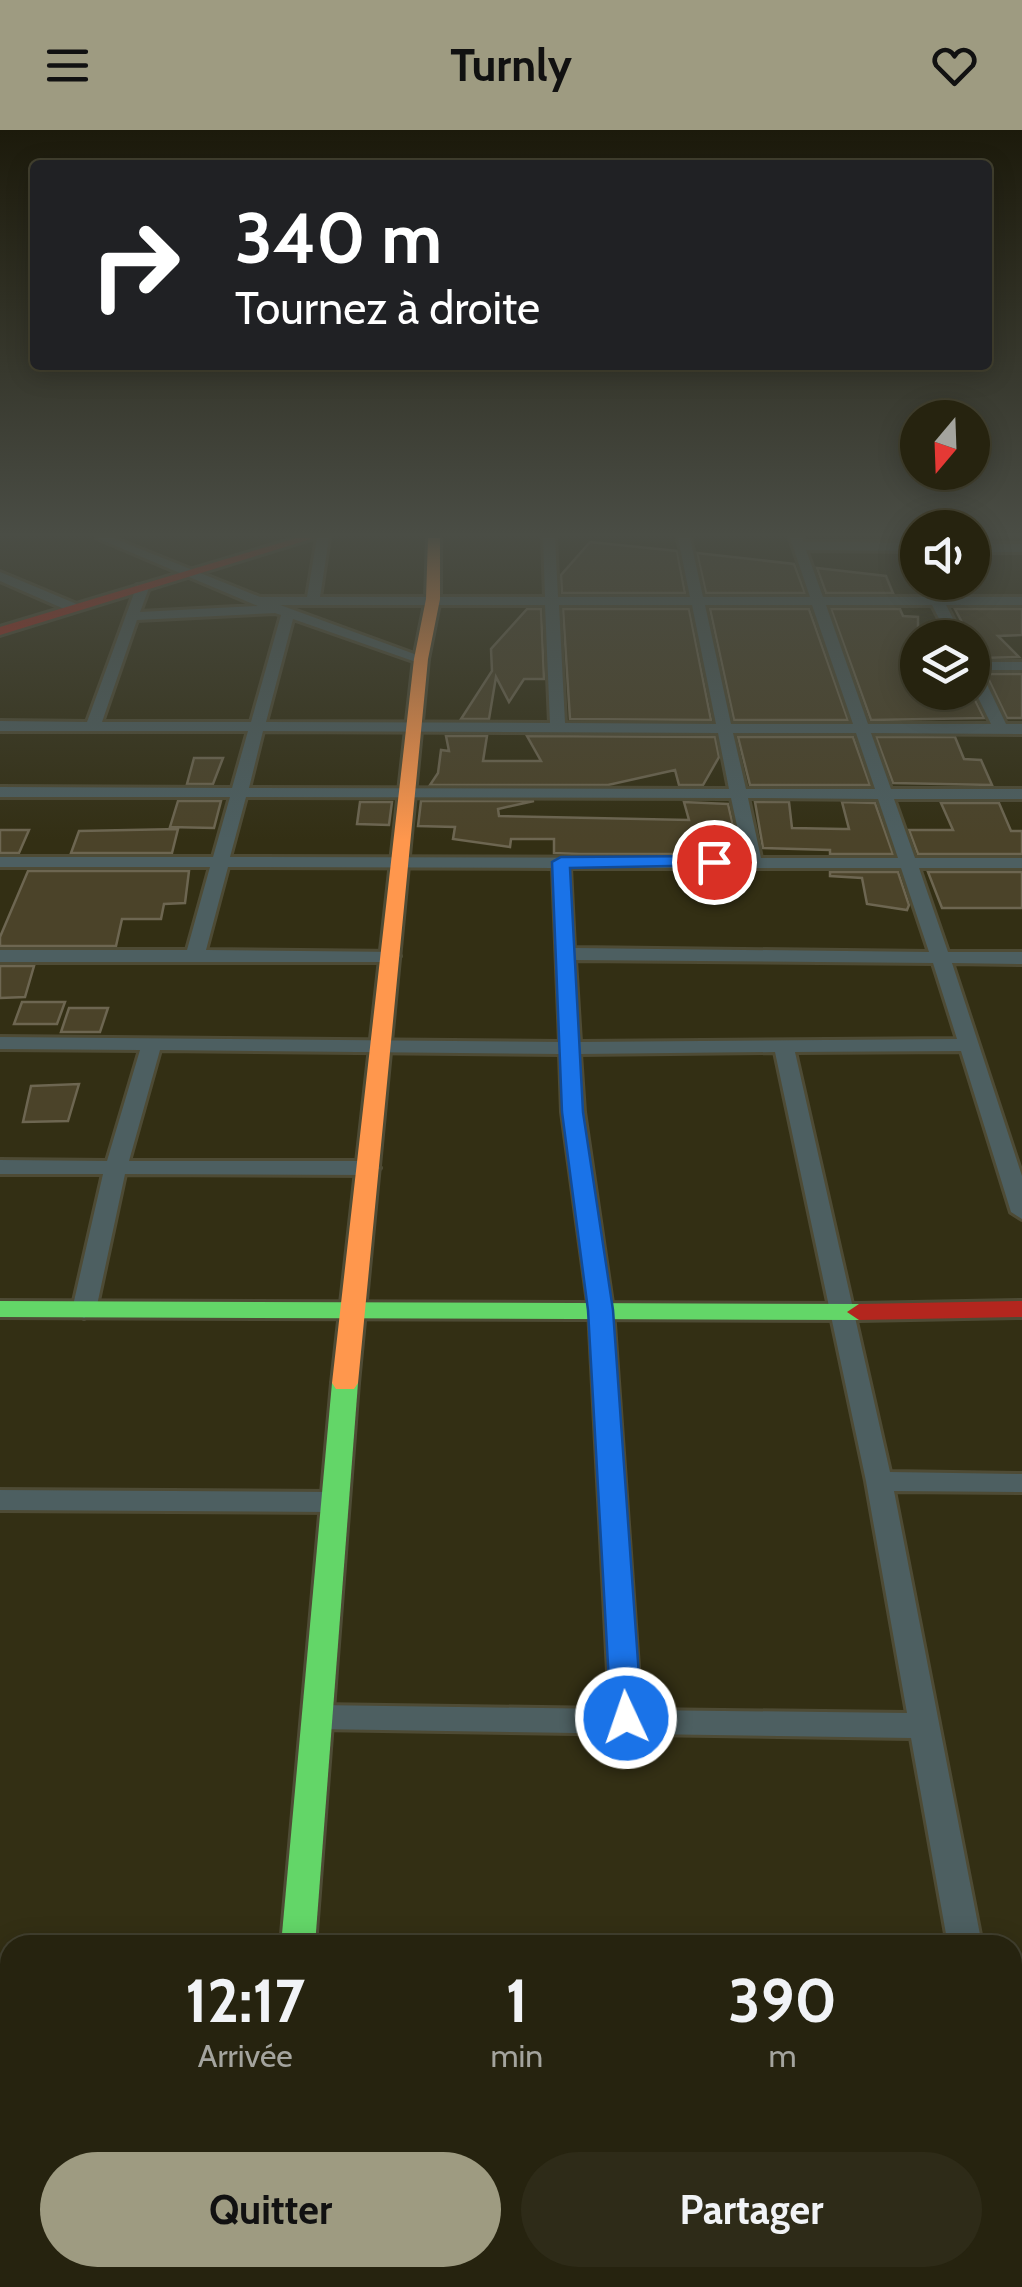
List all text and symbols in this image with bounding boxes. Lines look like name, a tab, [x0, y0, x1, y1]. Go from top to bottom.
icon: menu	[40, 38, 95, 93]
text: Turnly	[450, 38, 572, 92]
icon: heart	[927, 38, 982, 93]
text: 340 m	[235, 195, 442, 281]
icon: right	[70, 200, 200, 330]
text: Tournez à droite	[235, 281, 540, 335]
north arrow	[900, 400, 990, 490]
map controls	[900, 400, 990, 710]
button: sound	[900, 510, 990, 600]
button: layers	[900, 620, 990, 710]
pin	[672, 820, 757, 905]
icon: arrive	[687, 835, 742, 890]
position arrow	[574, 1666, 678, 1770]
text: 12:17	[185, 1964, 305, 2037]
text: 1	[506, 1964, 528, 2037]
text: 390	[728, 1964, 837, 2037]
text: Arrivée	[198, 2036, 293, 2075]
text: min	[490, 2036, 543, 2075]
text: m	[769, 2036, 797, 2075]
button: Quitter	[40, 2152, 501, 2267]
button: Partager	[521, 2152, 982, 2267]

